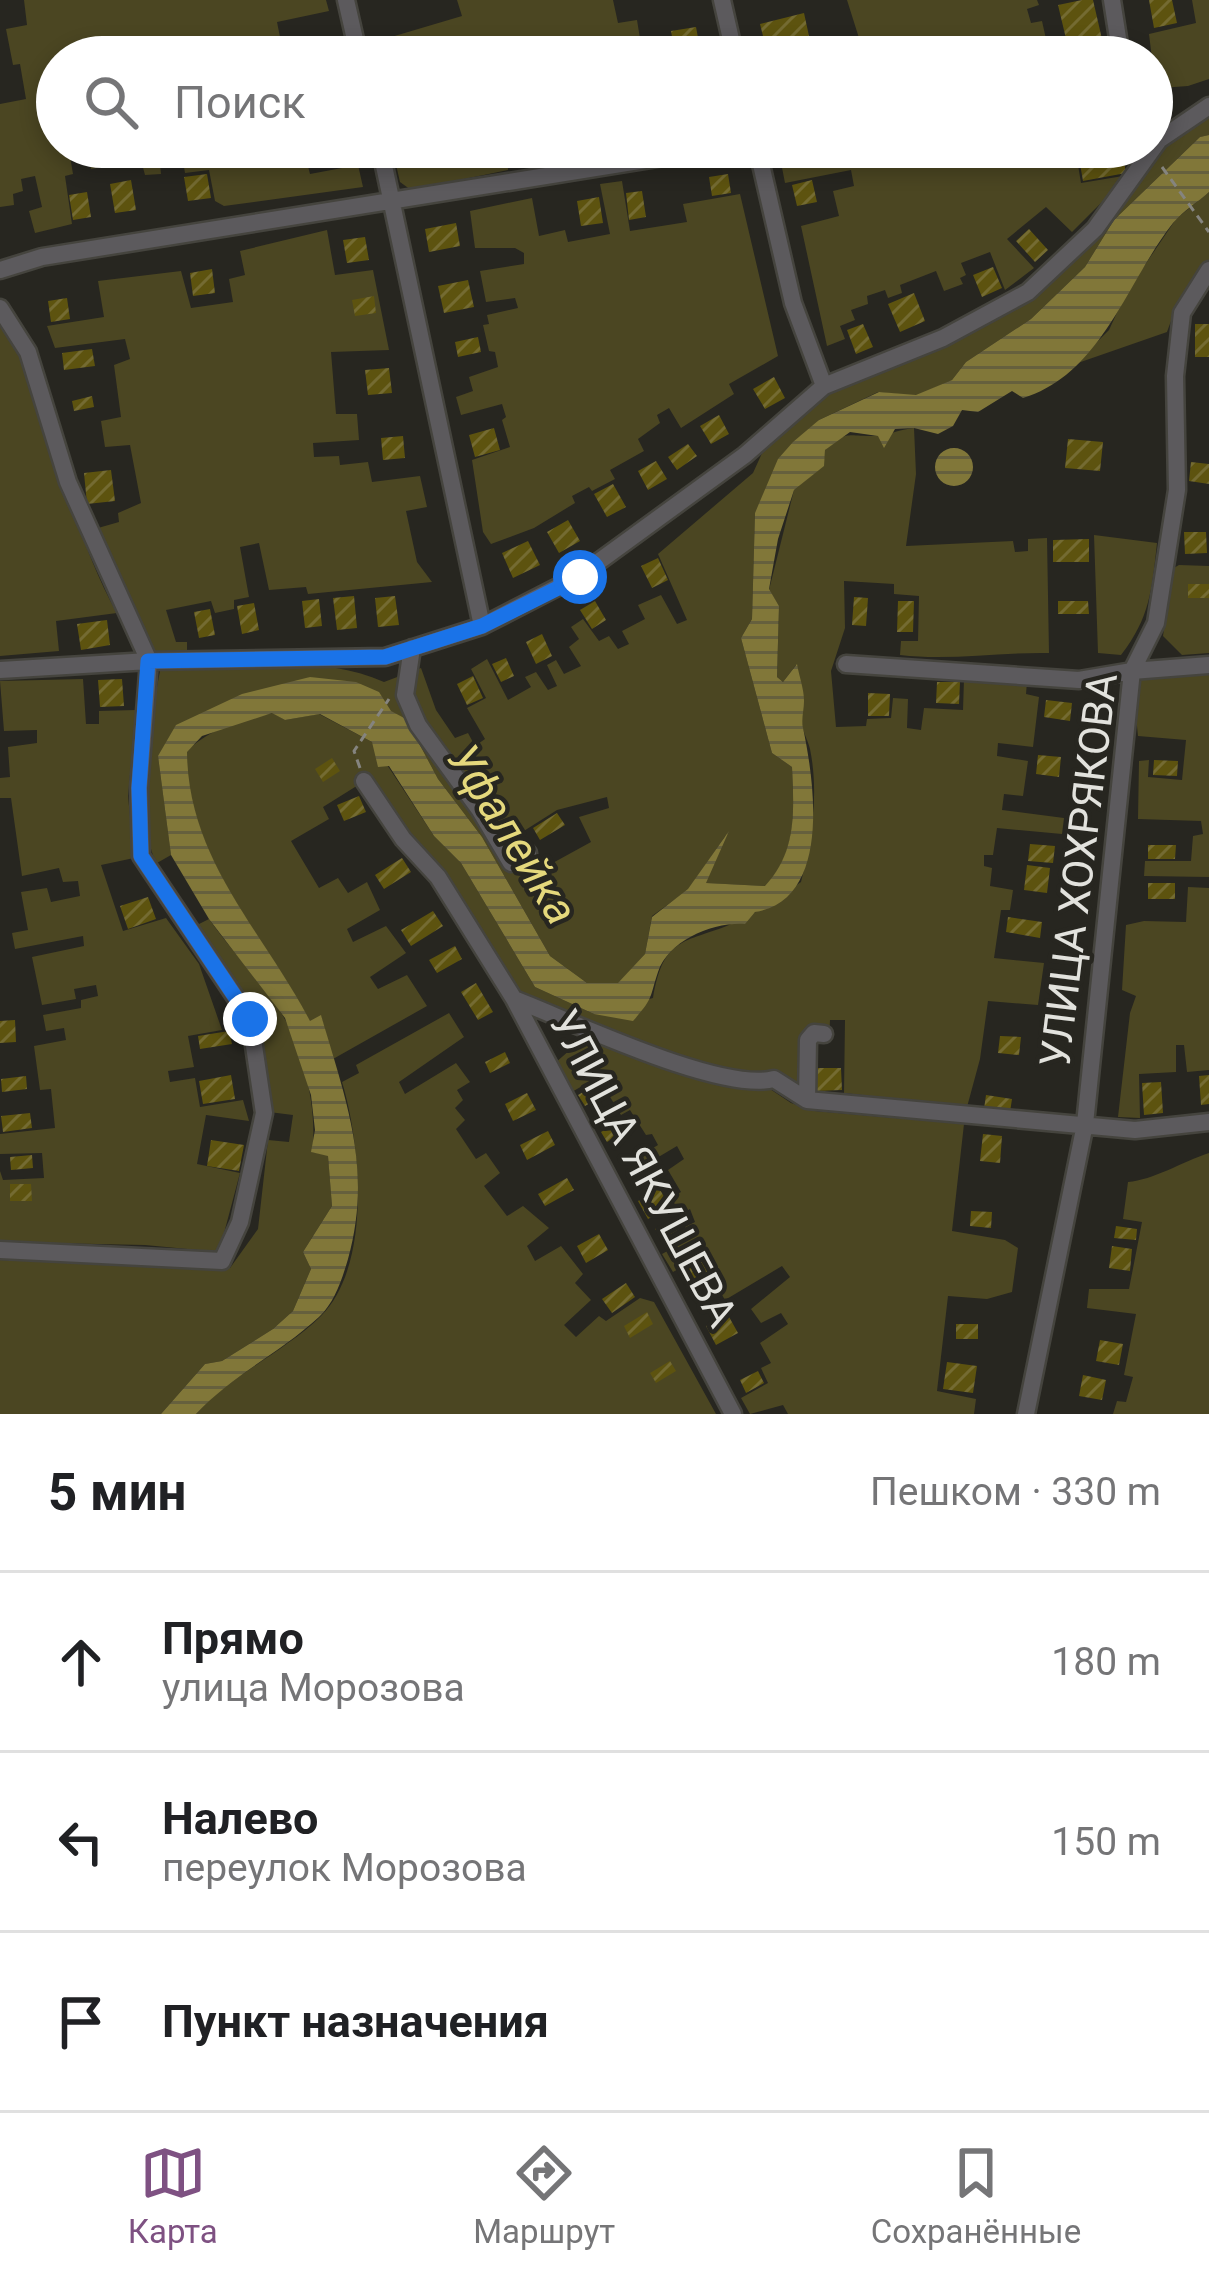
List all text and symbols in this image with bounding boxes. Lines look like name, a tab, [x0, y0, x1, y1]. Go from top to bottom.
search box	[36, 36, 1173, 168]
icon: search	[78, 69, 144, 135]
text: Поиск	[174, 76, 306, 129]
route start	[553, 550, 607, 604]
street label: УЛИЦА ХОХРЯКОВА	[1030, 670, 1127, 1070]
water label: Уфалейка	[436, 734, 589, 934]
route end	[223, 992, 277, 1046]
street label: УЛИЦА ЯКУШЕВА	[540, 1002, 748, 1335]
text: 5 мин	[48, 1463, 186, 1522]
text: Пешком · 330 m	[870, 1469, 1161, 1515]
text: Прямо	[162, 1612, 304, 1665]
icon: ahead	[48, 1629, 114, 1695]
text: 180 m	[1051, 1639, 1161, 1685]
text: улица Морозова	[162, 1665, 465, 1711]
text: Налево	[162, 1792, 319, 1845]
icon: left	[48, 1809, 114, 1875]
text: 150 m	[1051, 1819, 1161, 1865]
text: переулок Морозова	[162, 1845, 527, 1891]
icon: arrive	[48, 1989, 114, 2055]
text: Пункт назначения	[162, 1995, 549, 2048]
tab: Карта	[128, 2140, 218, 2251]
tab: Маршрут	[473, 2140, 615, 2251]
tab: Сохранённые	[871, 2140, 1081, 2251]

